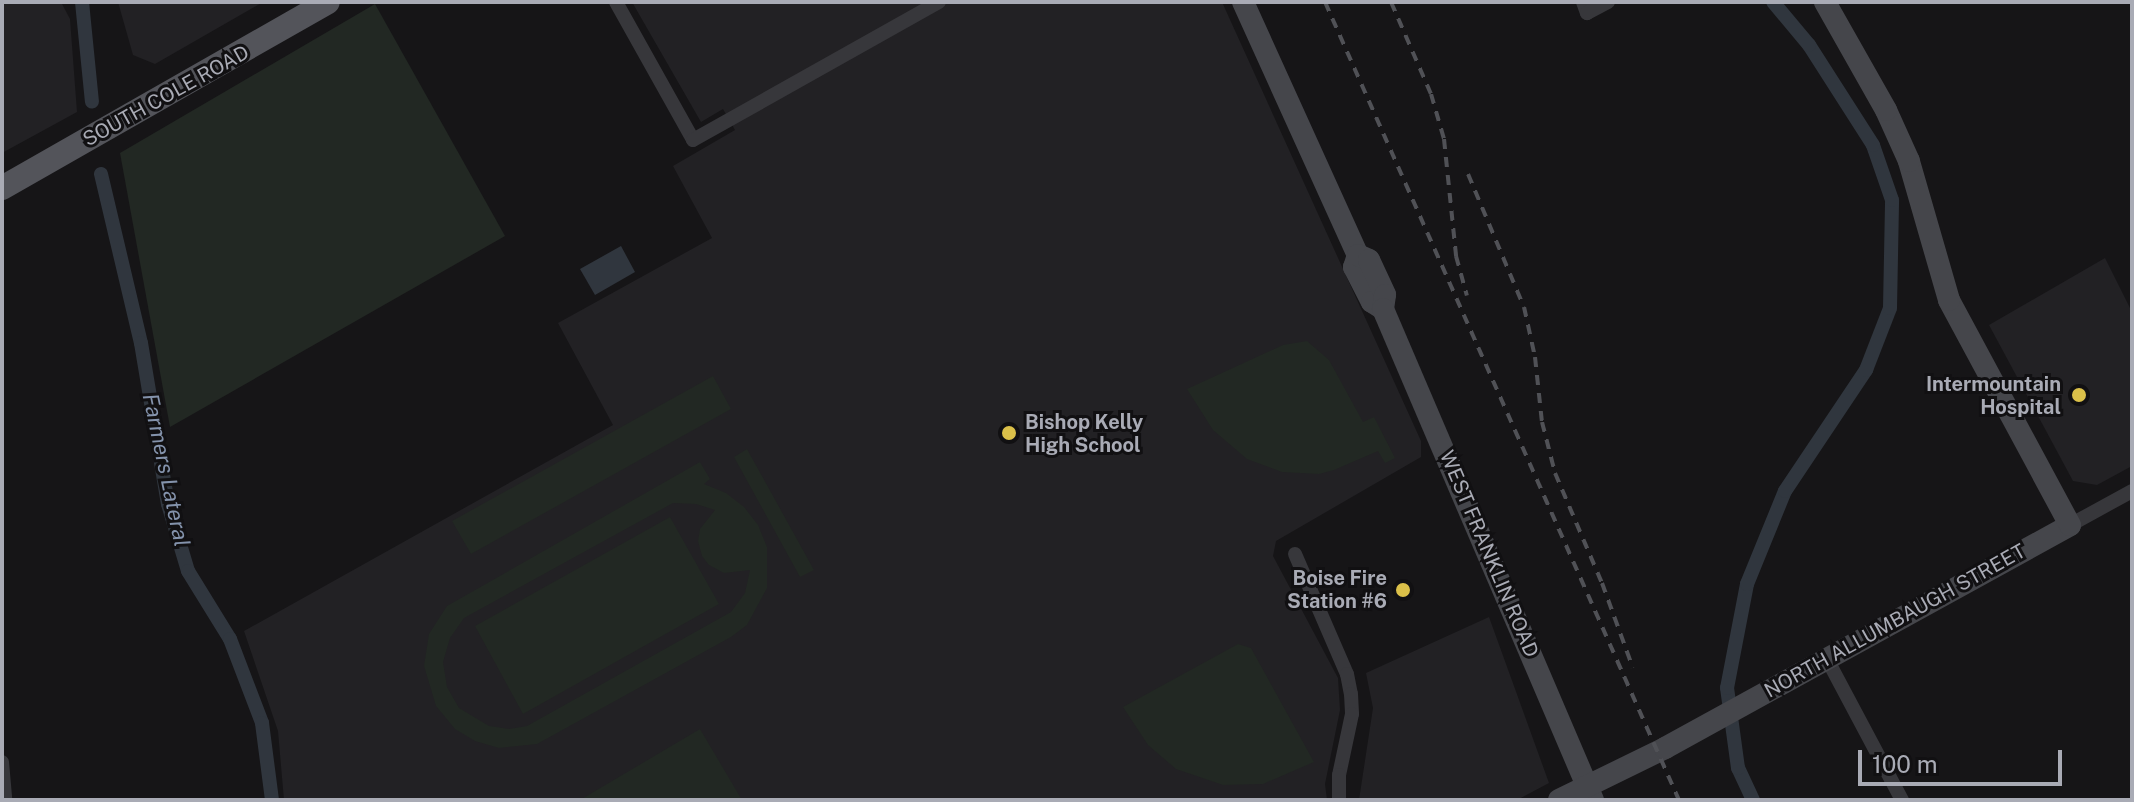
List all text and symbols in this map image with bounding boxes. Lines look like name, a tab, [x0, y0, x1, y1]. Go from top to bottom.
street label: SOUTH COLE ROAD	[79, 40, 253, 152]
place label: Intermountain Hospital	[1926, 372, 2061, 419]
marker: Intermountain Hospital	[2068, 384, 2090, 406]
water label: Farmers Lateral	[137, 391, 195, 549]
place label: Bishop Kelly High School	[1025, 410, 1143, 457]
marker: Bishop Kelly High School	[1000, 424, 1018, 442]
street label: WEST FRANKLIN ROAD	[1435, 447, 1543, 661]
street label: NORTH ALLUMBAUGH STREET	[1760, 539, 2030, 703]
place label: Boise Fire Station #6	[1287, 566, 1387, 613]
marker: Boise Fire Station #6	[1394, 581, 1412, 599]
scale bar	[1862, 734, 2066, 784]
text: 100 m	[1872, 750, 1938, 778]

